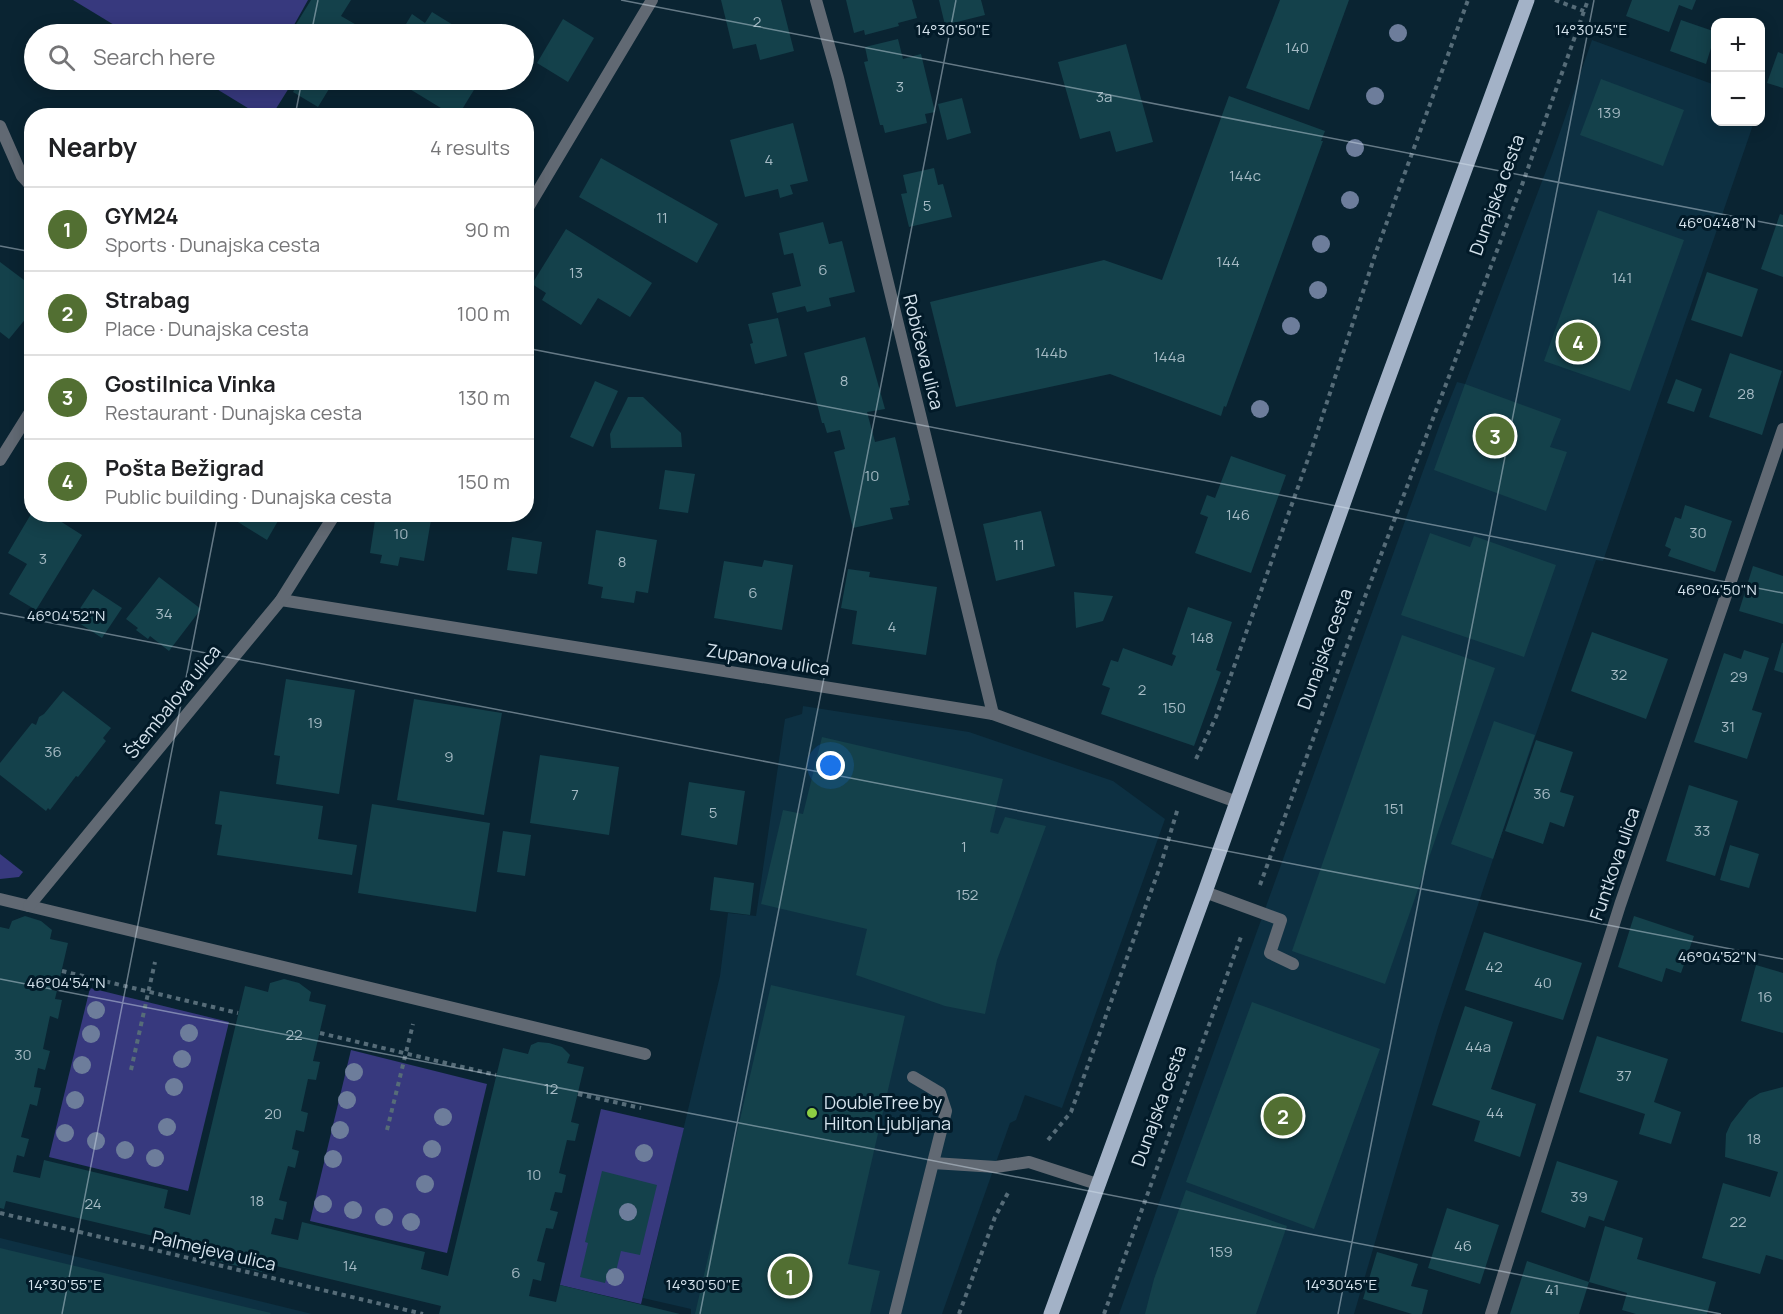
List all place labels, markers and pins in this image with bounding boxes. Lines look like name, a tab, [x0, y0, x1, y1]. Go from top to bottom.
pin: 4	[1558, 320, 1598, 364]
pin: 3	[1476, 414, 1514, 458]
place label: DoubleTree by Hilton Ljubljana	[824, 1090, 951, 1135]
pin: 2	[1264, 1094, 1302, 1138]
marker: DoubleTree by Hilton Ljubljana	[805, 1106, 819, 1120]
pin: 1	[770, 1254, 810, 1298]

